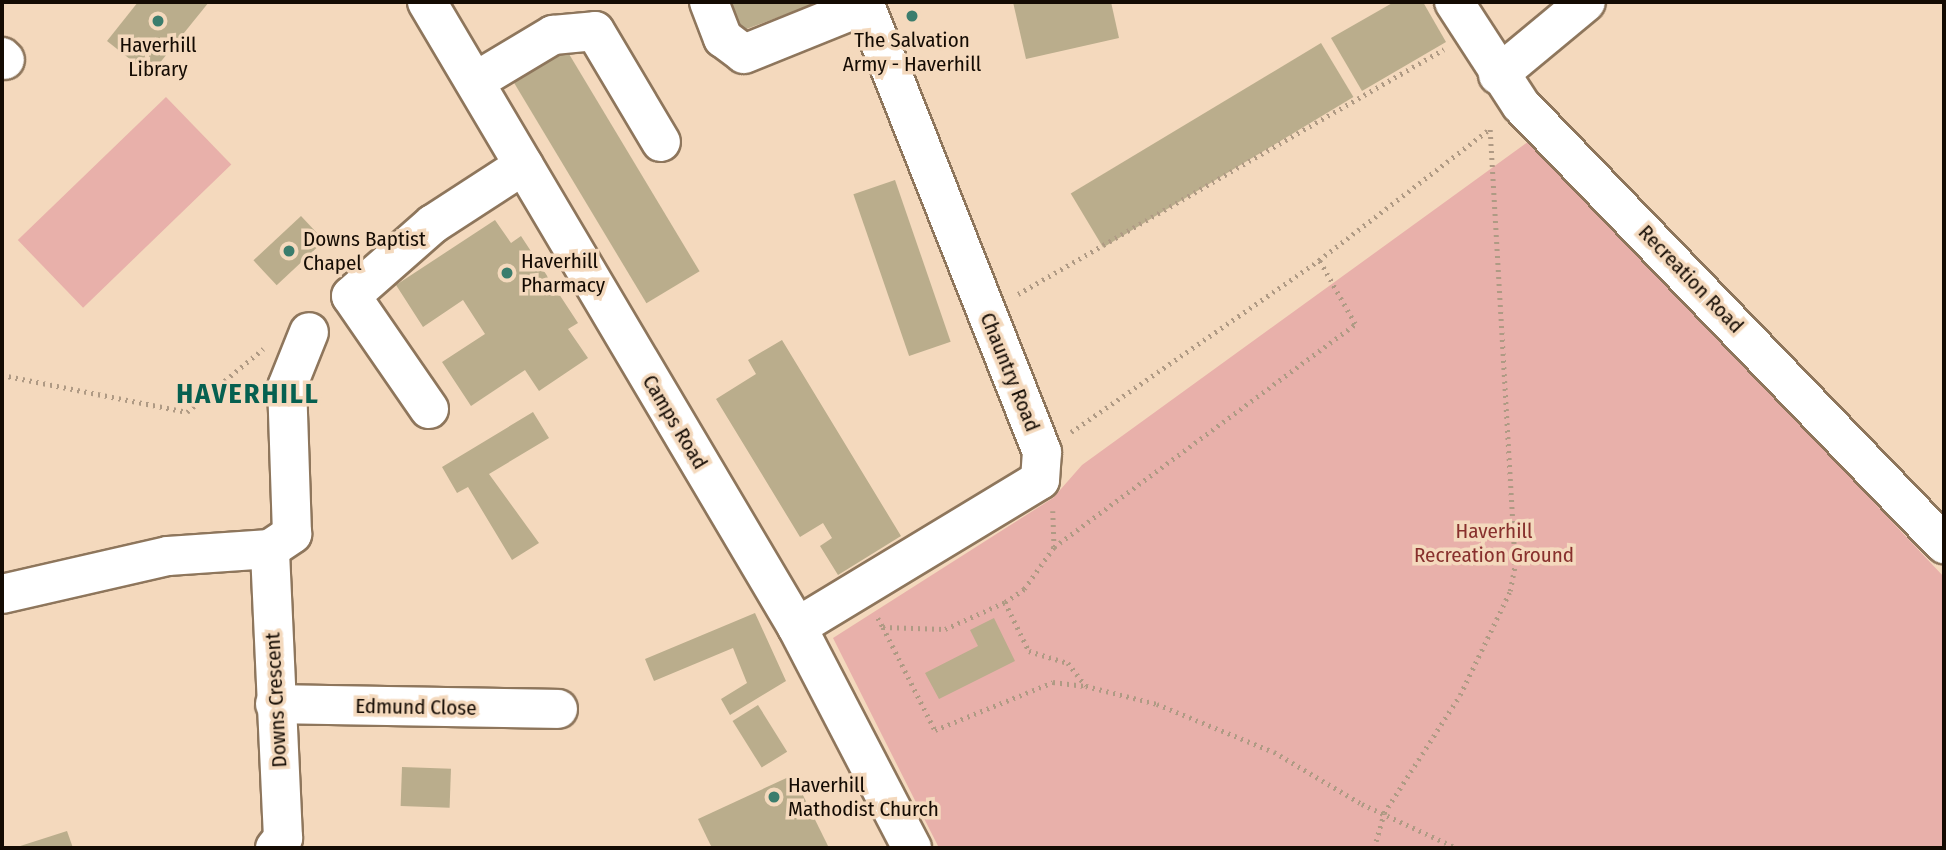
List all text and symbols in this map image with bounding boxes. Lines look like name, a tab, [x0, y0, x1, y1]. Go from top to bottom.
marker: The Salvation Army - Haverhill	[904, 8, 920, 24]
marker: Haverhill Library	[150, 13, 166, 29]
place label: The Salvation Army - Haverhill	[843, 27, 981, 77]
place label: Haverhill Library	[119, 32, 197, 82]
street label: Recreation Road	[1633, 220, 1749, 338]
place label: Downs Baptist Chapel	[303, 226, 426, 276]
marker: Downs Baptist Chapel	[281, 243, 297, 259]
place label: Haverhill Pharmacy	[521, 248, 605, 298]
marker: Haverhill Pharmacy	[499, 265, 515, 281]
street label: Chauntry Road	[975, 309, 1045, 435]
street label: Camps Road	[637, 370, 713, 474]
district label: HAVERHILL	[177, 377, 319, 411]
park label: Haverhill Recreation Ground	[1414, 518, 1574, 568]
street label: Downs Crescent	[260, 632, 292, 768]
street label: Edmund Close	[355, 693, 477, 721]
place label: Haverhill Mathodist Church	[788, 772, 939, 822]
marker: Haverhill Mathodist Church	[766, 789, 782, 805]

